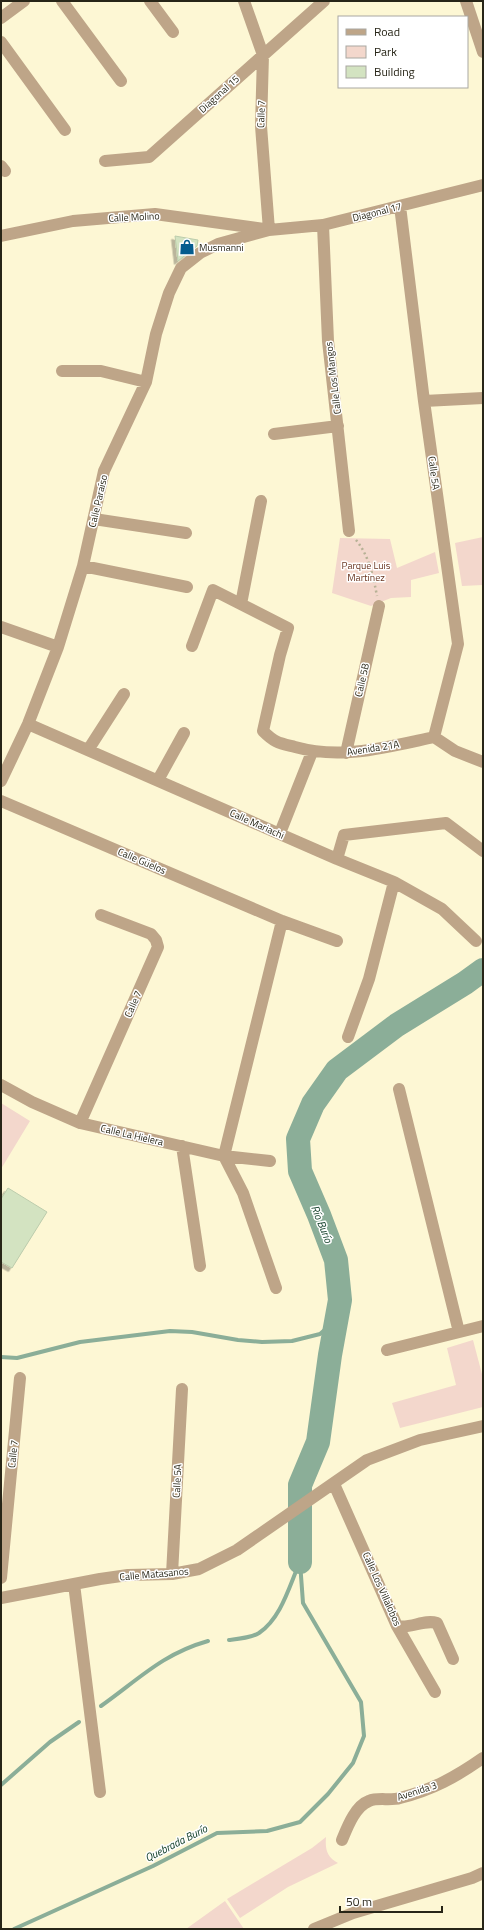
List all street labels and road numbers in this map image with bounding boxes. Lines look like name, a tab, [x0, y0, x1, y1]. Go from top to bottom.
street label: Diagonal 15	[195, 71, 243, 116]
street label: Calle 7	[253, 100, 269, 128]
street label: Diagonal 17	[351, 199, 403, 225]
street label: Calle Molino	[108, 208, 160, 226]
street label: Calle Los Mangos	[321, 340, 345, 415]
street label: Calle 5A	[424, 455, 444, 491]
street label: Calle Paraíso	[85, 473, 111, 529]
street label: Calle 5B	[351, 662, 373, 698]
street label: Avenida 21A	[346, 736, 400, 760]
street label: Calle Mariachi	[227, 805, 287, 843]
street label: Calle Güelos	[116, 844, 169, 878]
street label: Calle 7	[120, 988, 146, 1020]
street label: Calle La Hielera	[99, 1120, 165, 1150]
street label: Calle 7	[4, 1439, 22, 1469]
street label: Calle 5A	[169, 1464, 185, 1498]
street label: Calle Los Villalobos	[359, 1550, 405, 1629]
street label: Calle Matasanos	[119, 1563, 189, 1584]
street label: Avenida 3	[395, 1777, 439, 1805]

